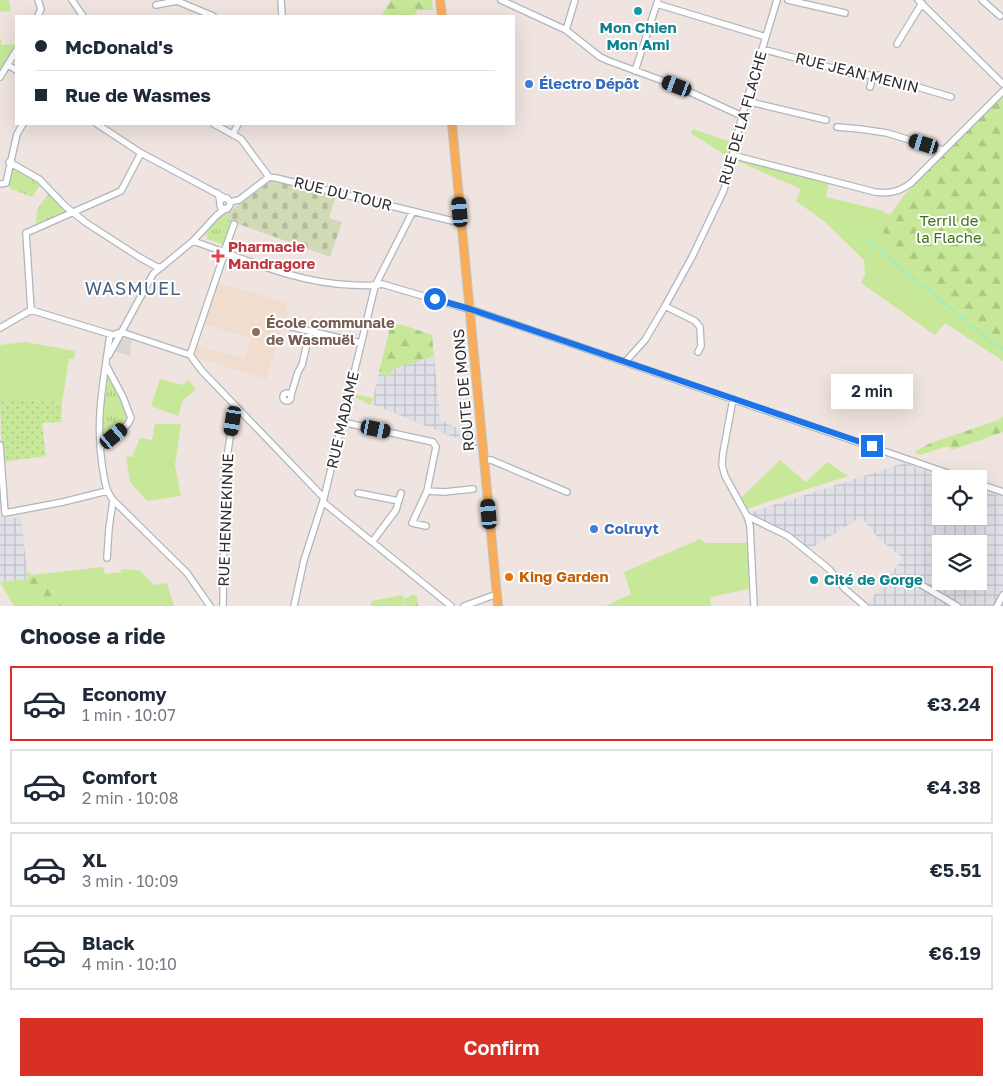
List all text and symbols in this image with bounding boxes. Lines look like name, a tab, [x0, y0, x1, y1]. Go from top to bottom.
marker: Mon Chien Mon Ami	[632, 5, 644, 17]
place label: Mon Chien Mon Ami	[600, 18, 676, 53]
text: McDonald's	[65, 35, 174, 58]
street label: RUE JEAN MENIN	[794, 48, 921, 96]
street label: RUE DE LA FLACHE	[714, 49, 770, 187]
place label: Électro Dépôt	[539, 74, 639, 92]
car	[660, 74, 693, 98]
marker: Électro Dépôt	[523, 78, 535, 90]
text: Rue de Wasmes	[65, 83, 211, 106]
car	[907, 132, 940, 156]
street label: RUE DU TOUR	[292, 172, 394, 214]
car	[451, 196, 468, 228]
park label: Terril de la Flache	[916, 211, 982, 246]
place label: Pharmacie Mandragore	[228, 237, 316, 272]
marker: Pharmacie Mandragore	[212, 250, 224, 262]
district label: WASMUEL	[85, 277, 181, 299]
route start	[424, 288, 446, 310]
place label: École communale de Wasmuël	[266, 313, 395, 348]
marker: École communale de Wasmuël	[250, 326, 262, 338]
street label: ROUTE DE MONS	[449, 328, 477, 452]
street label: RUE MADAME	[322, 369, 362, 470]
callout: 2 min	[831, 374, 913, 408]
text: 2 min	[851, 381, 893, 401]
car	[223, 405, 242, 437]
car	[359, 419, 392, 439]
car	[97, 421, 130, 451]
route end	[861, 435, 883, 457]
street label: RUE HENNEKINNE	[214, 453, 236, 587]
map controls	[932, 470, 987, 590]
button: locate	[932, 470, 987, 525]
car	[480, 498, 497, 530]
place label: Colruyt	[604, 519, 659, 537]
marker: Colruyt	[588, 523, 600, 535]
button: layers	[932, 535, 987, 590]
place label: King Garden	[519, 567, 609, 585]
place label: Cité de Gorge	[824, 570, 923, 588]
marker: King Garden	[503, 571, 515, 583]
marker: Cité de Gorge	[808, 574, 820, 586]
text: Choose a ride	[20, 622, 166, 649]
icon: car	[22, 681, 67, 726]
text: Economy	[82, 682, 167, 705]
text: €3.24	[927, 692, 981, 715]
text: 1 min · 10:07	[82, 705, 176, 725]
icon: car	[22, 764, 67, 809]
text: Comfort	[82, 765, 157, 788]
text: €4.38	[927, 775, 981, 798]
text: 2 min · 10:08	[82, 788, 179, 808]
icon: car	[22, 847, 67, 892]
text: XL	[82, 848, 107, 871]
text: €5.51	[930, 858, 981, 881]
text: 3 min · 10:09	[82, 871, 179, 891]
icon: car	[22, 930, 67, 975]
text: Black	[82, 931, 135, 954]
text: €6.19	[929, 941, 981, 964]
text: 4 min · 10:10	[82, 954, 177, 974]
button: Confirm	[20, 1018, 983, 1076]

